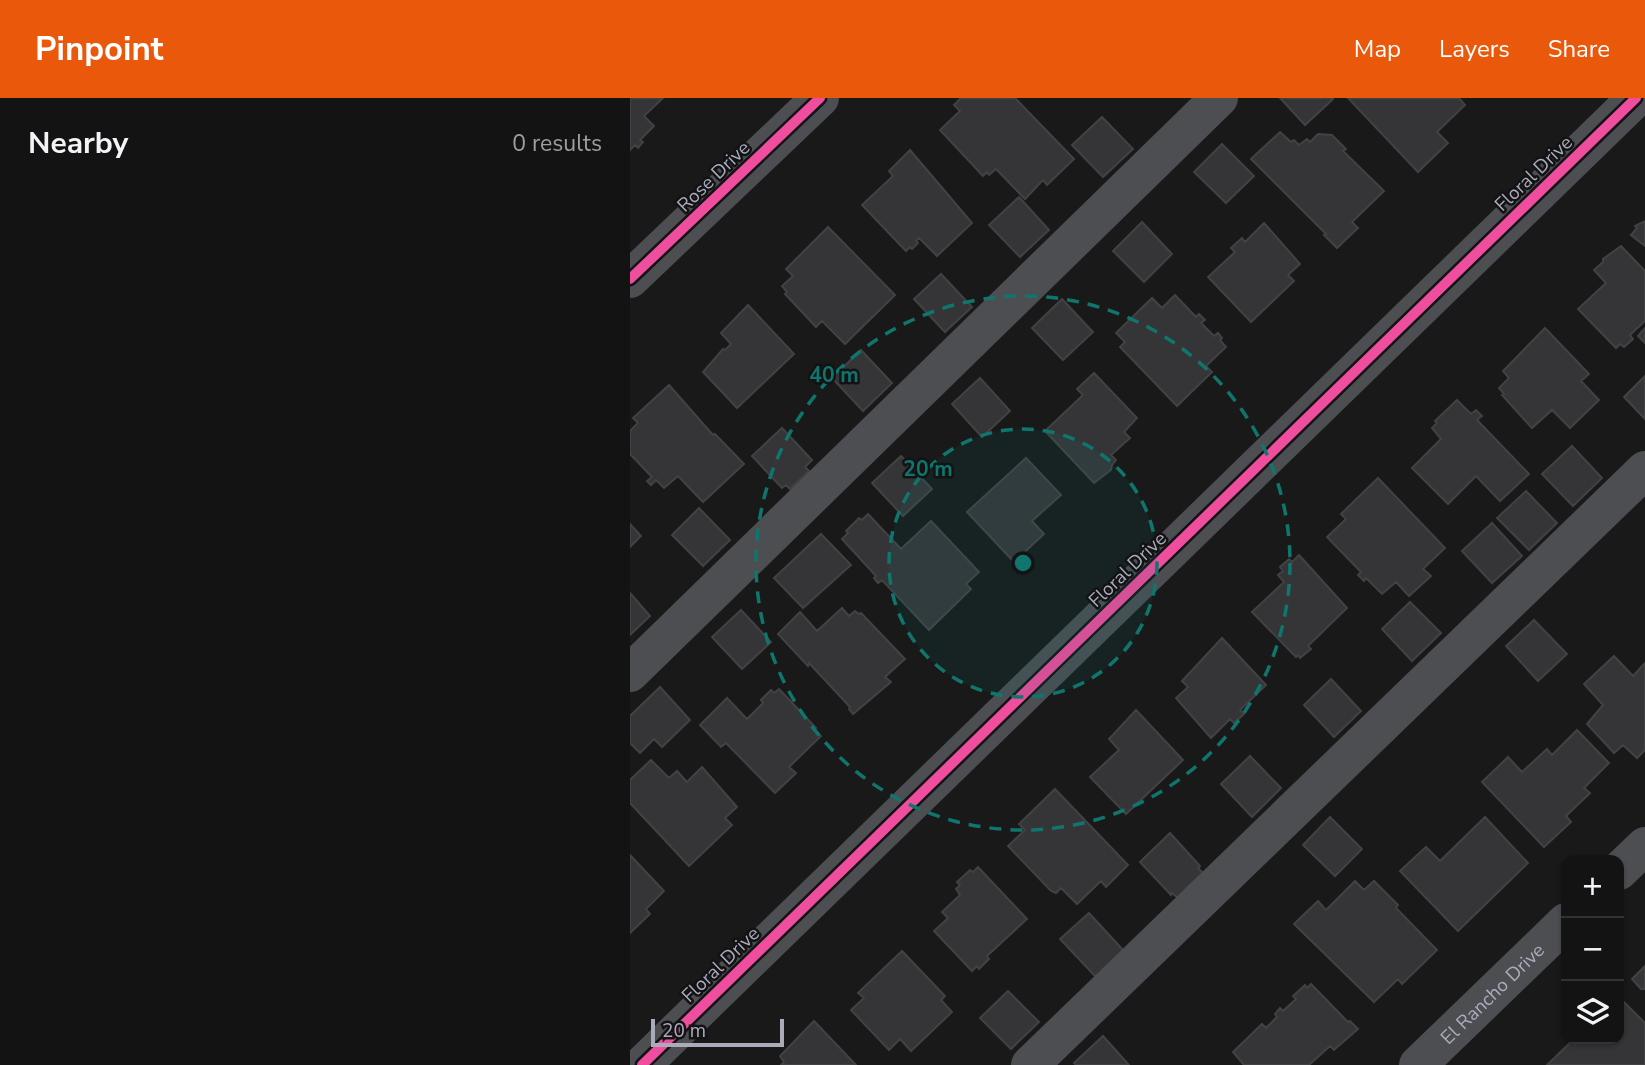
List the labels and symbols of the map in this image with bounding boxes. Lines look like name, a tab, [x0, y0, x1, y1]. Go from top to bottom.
street label: Floral Drive	[1489, 130, 1578, 217]
street label: Rose Drive	[671, 135, 756, 218]
text: 40 m	[809, 361, 859, 389]
text: 20 m	[903, 455, 953, 483]
street label: Floral Drive	[1083, 526, 1172, 613]
centre of rings	[1011, 551, 1035, 575]
street label: Floral Drive	[676, 921, 765, 1008]
street label: El Rancho Drive	[1435, 938, 1550, 1051]
scale bar	[651, 1016, 784, 1048]

